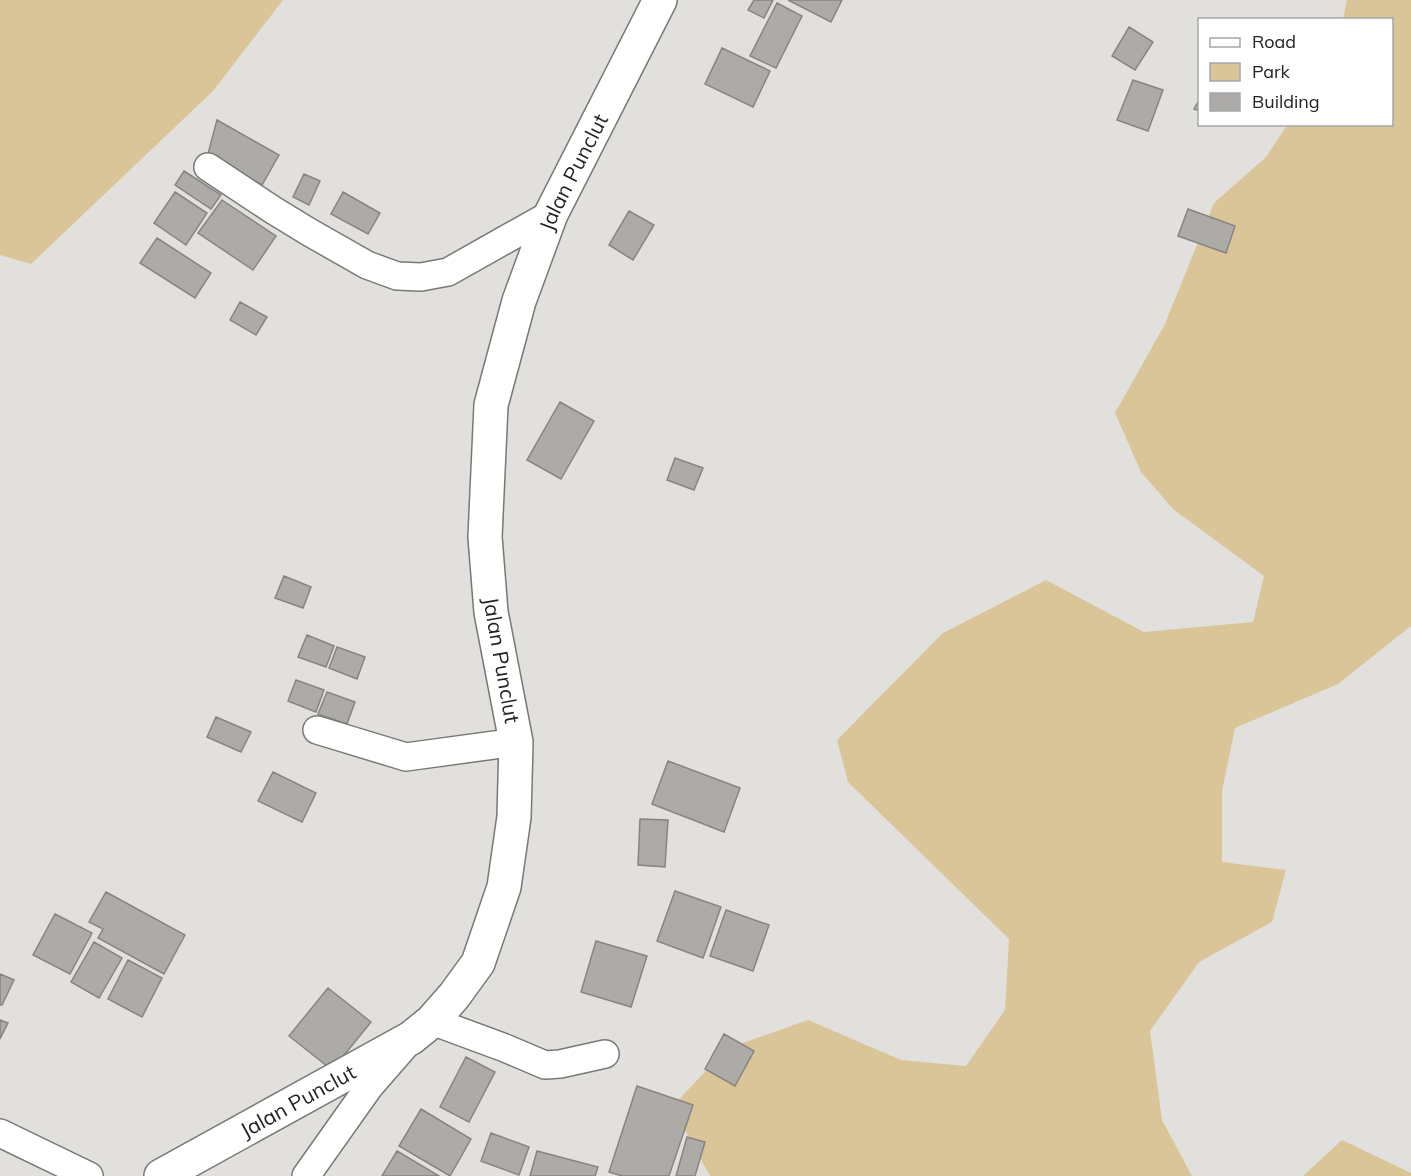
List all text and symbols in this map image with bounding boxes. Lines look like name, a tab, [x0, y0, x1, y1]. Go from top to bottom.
legend	[1198, 18, 1393, 126]
text: Road	[1252, 30, 1296, 53]
text: Park	[1252, 60, 1291, 83]
text: Building	[1252, 90, 1320, 113]
street label: Jalan Punclut	[533, 109, 613, 234]
street label: Jalan Punclut	[478, 595, 526, 725]
street label: Jalan Punclut	[235, 1058, 360, 1143]

